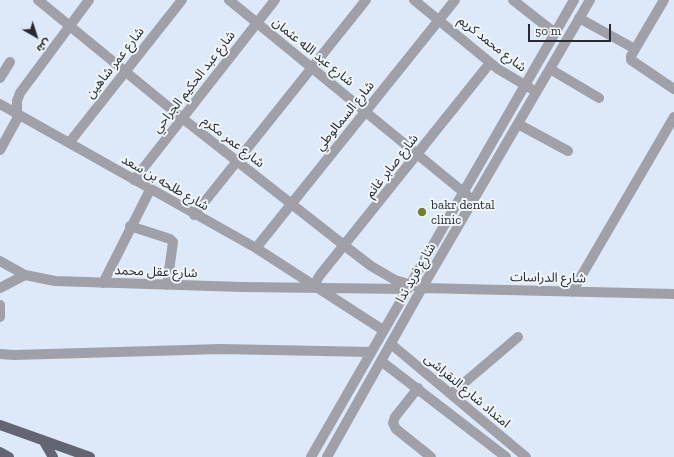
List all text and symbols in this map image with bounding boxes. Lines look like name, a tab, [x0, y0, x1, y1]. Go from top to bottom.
street label: شارع محمد كريم	[455, 13, 529, 75]
street label: شارع عبد الله عثمان	[269, 14, 357, 90]
north arrow	[16, 16, 56, 56]
scale bar	[530, 16, 613, 42]
street label: شارع عمر شاهين	[82, 24, 148, 102]
text: 50 m	[535, 24, 561, 38]
street label: شارع عبد الحكيم الجراحي	[149, 28, 239, 136]
text: ش	[34, 36, 54, 56]
street label: شارع السمالوطي	[312, 78, 378, 154]
street label: شارع عمر مكرم	[199, 113, 267, 171]
street label: شارع صابر غانم	[362, 131, 422, 201]
street label: شارع طلحه بن سعد	[119, 152, 211, 214]
place label: bakr dental clinic	[431, 197, 495, 228]
marker: bakr dental clinic	[416, 206, 428, 218]
street label: شارع فريد ندا	[393, 240, 439, 306]
street label: شارع عقل محمد	[114, 263, 198, 281]
street label: شارع الدراسات	[510, 270, 586, 286]
street label: امتداد شارع النقراشى	[421, 351, 513, 431]

